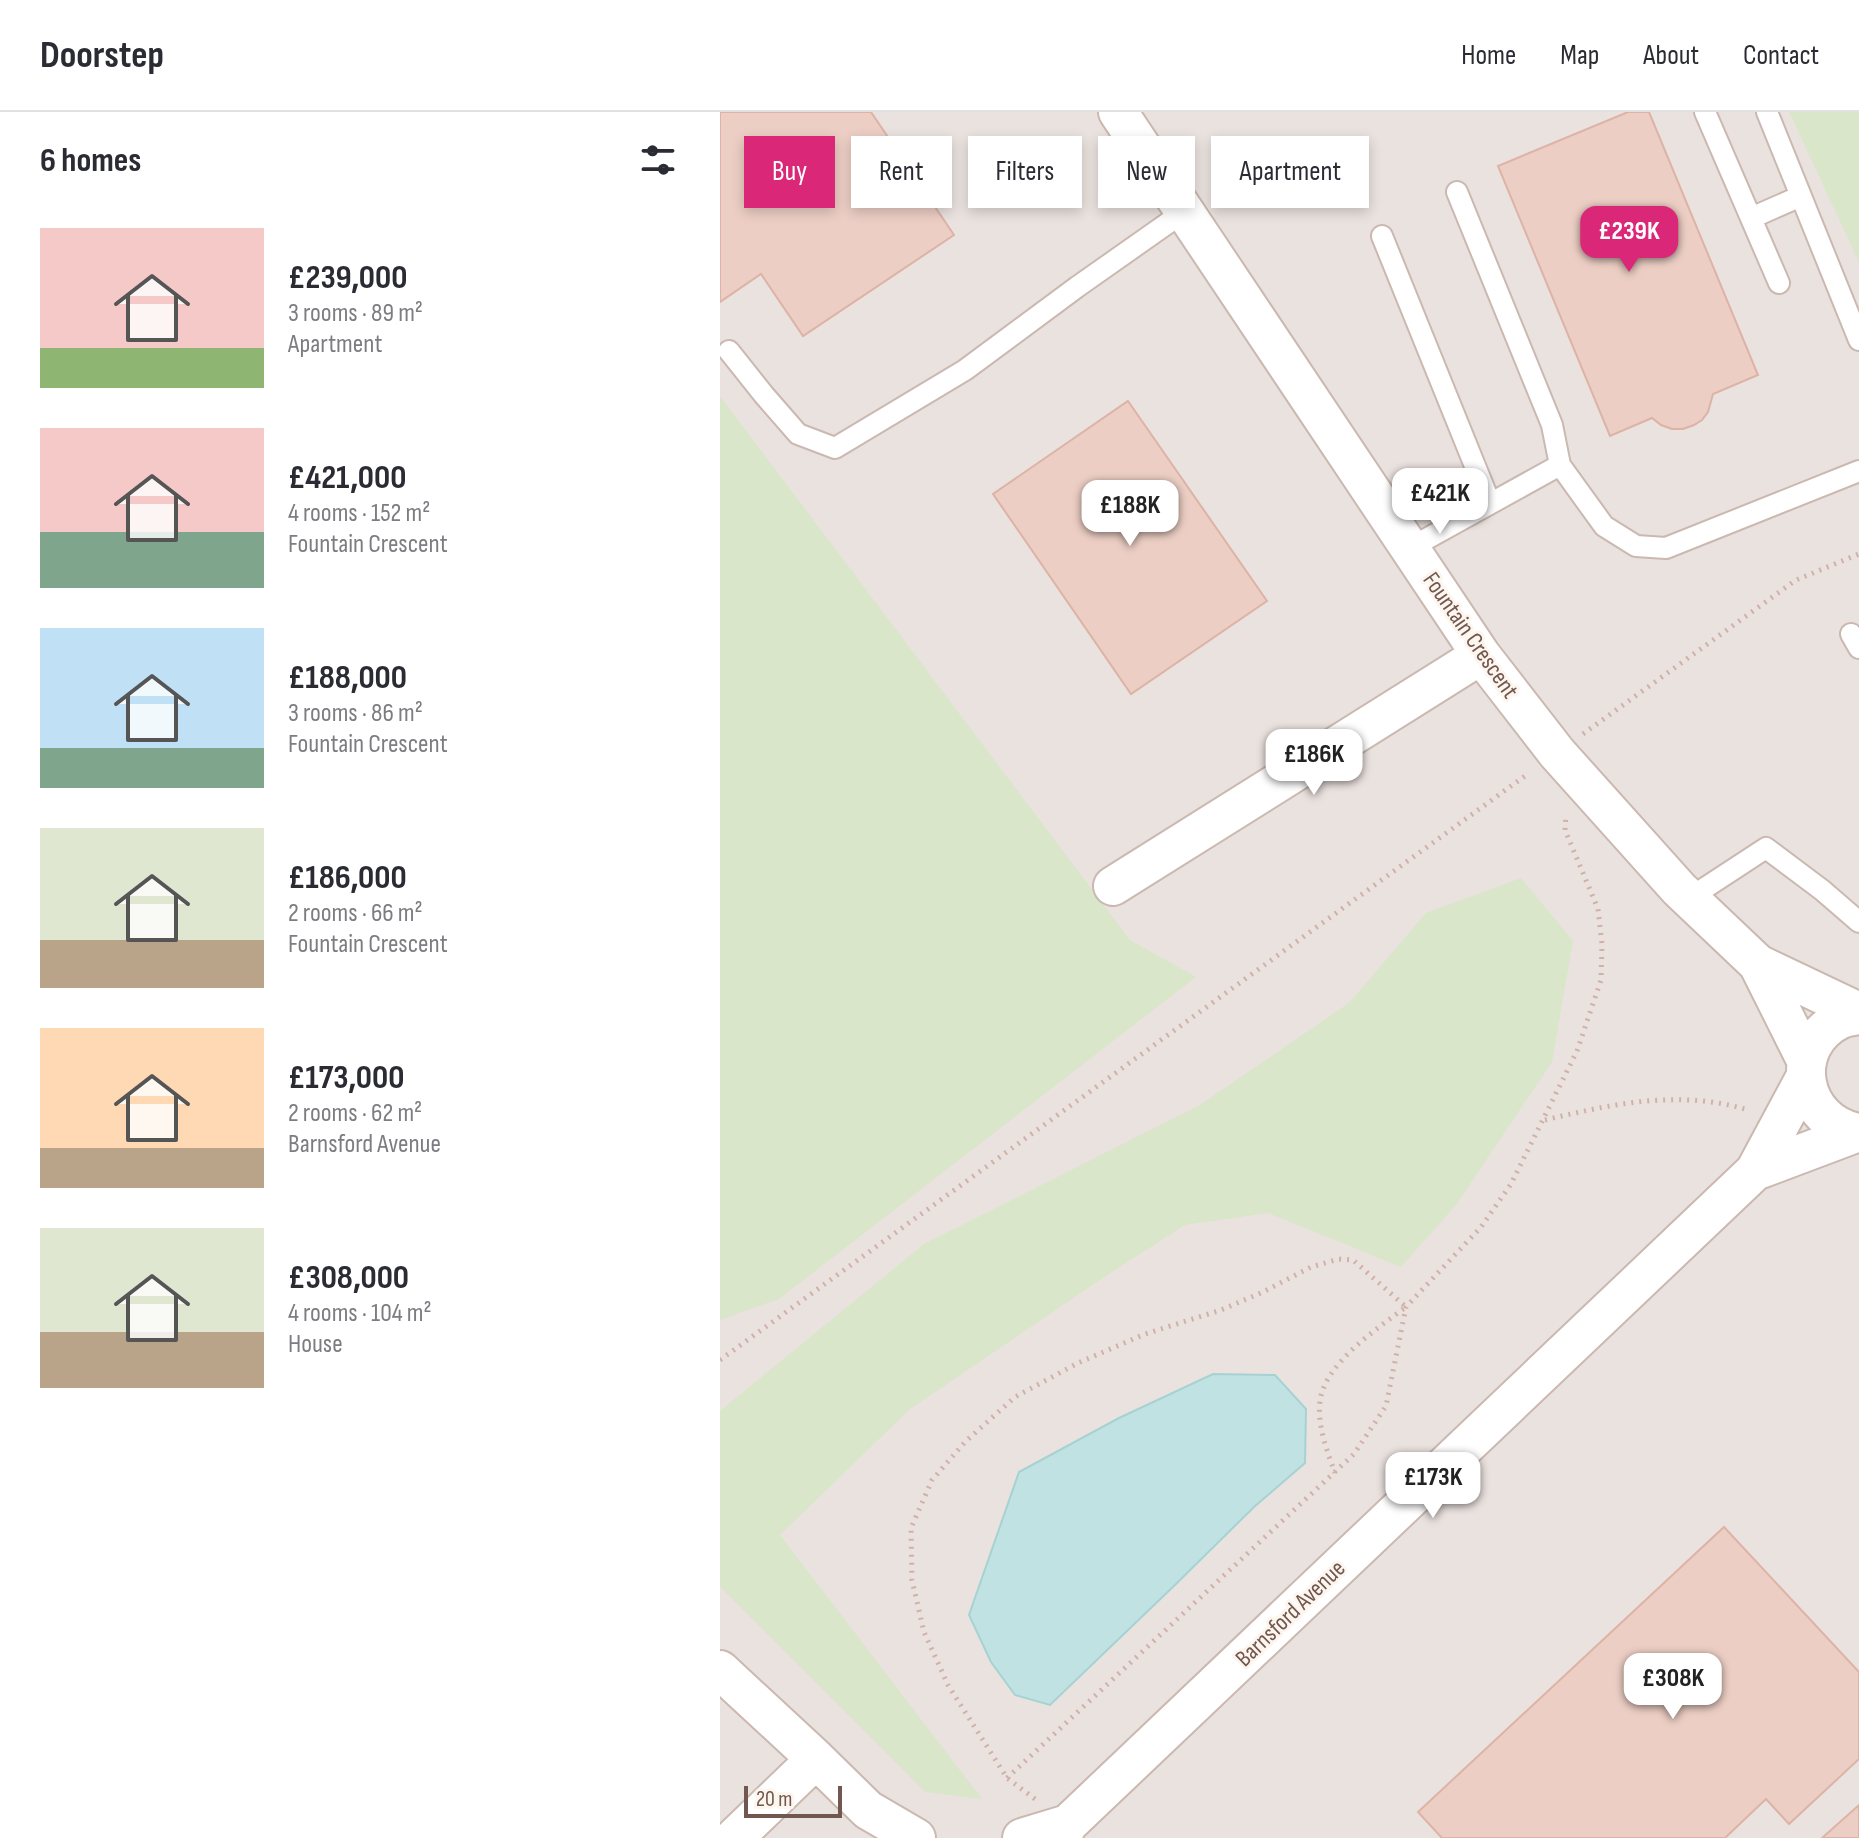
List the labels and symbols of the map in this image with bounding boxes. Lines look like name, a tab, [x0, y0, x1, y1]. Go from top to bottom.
pin: £239K	[1573, 206, 1685, 274]
pin: £421K	[1384, 468, 1496, 536]
pin: £188K	[1074, 480, 1186, 548]
street label: Fountain Crescent	[1416, 567, 1525, 704]
pin: £186K	[1258, 729, 1370, 797]
pin: £173K	[1377, 1452, 1489, 1520]
street label: Barnsford Avenue	[1230, 1554, 1351, 1673]
pin: £308K	[1617, 1653, 1729, 1721]
scale bar	[744, 1782, 842, 1818]

